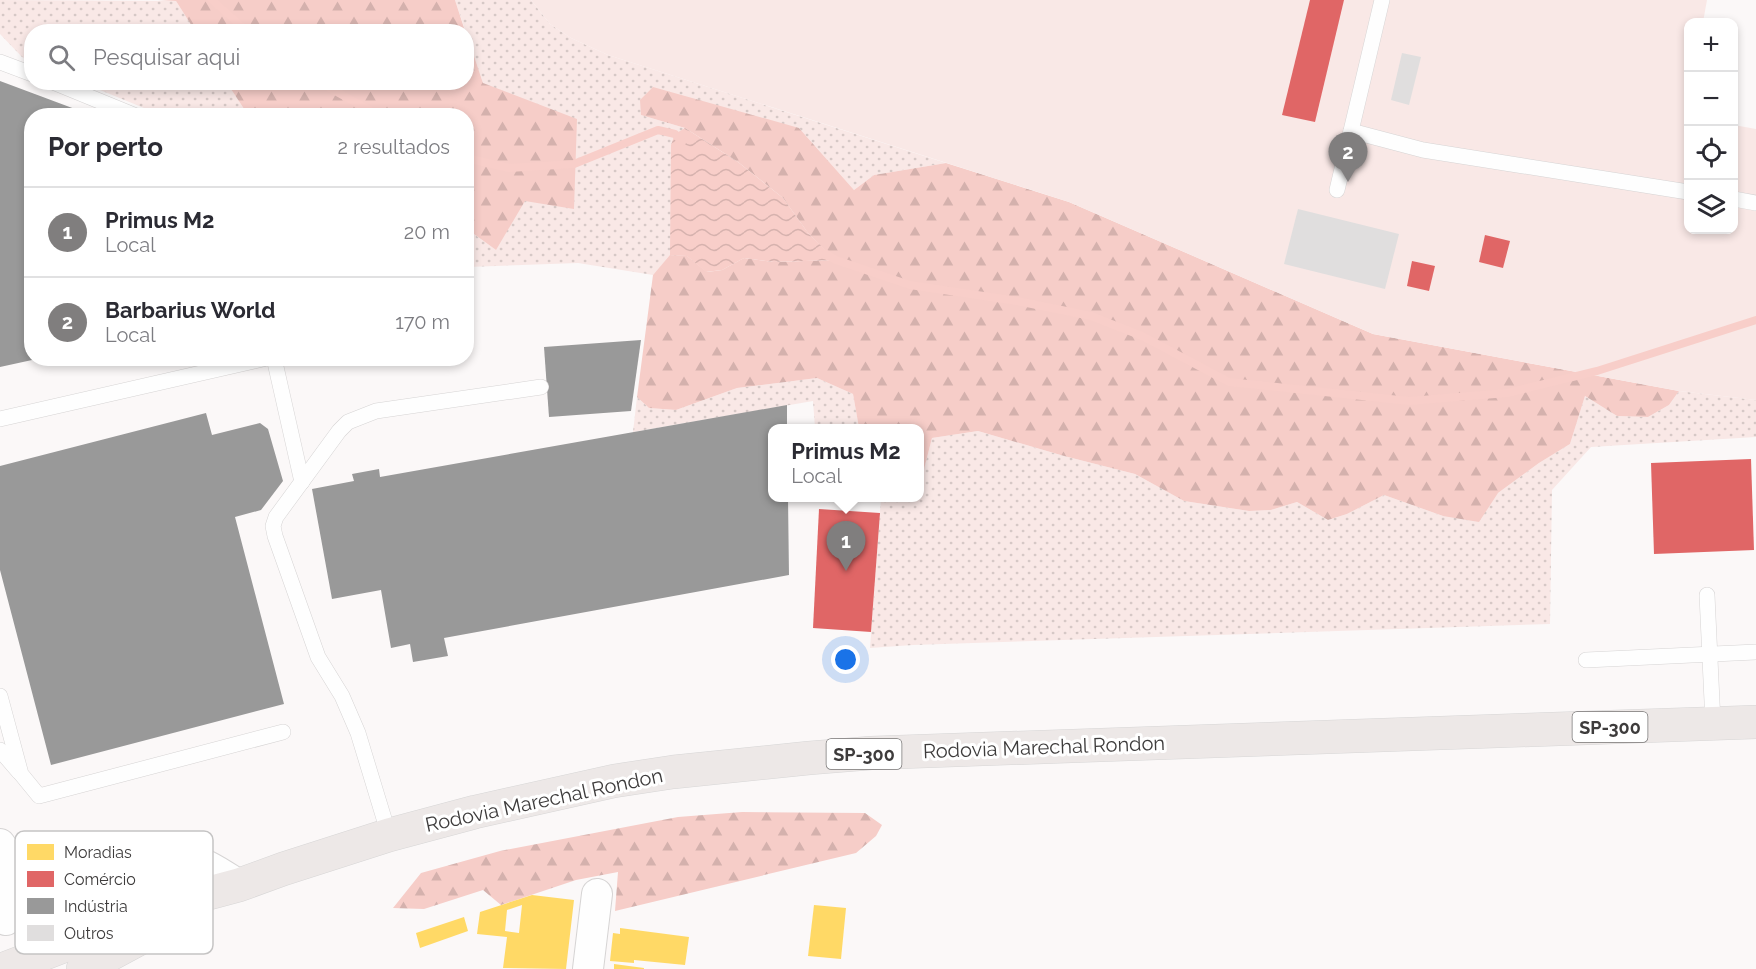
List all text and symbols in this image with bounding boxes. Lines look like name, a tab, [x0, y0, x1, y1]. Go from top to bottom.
map controls	[1684, 18, 1738, 234]
button: +	[1684, 18, 1738, 72]
search box	[24, 24, 474, 90]
icon: search	[45, 41, 78, 74]
text: Pesquisar aqui	[93, 44, 240, 70]
button: −	[1684, 72, 1738, 126]
button: locate	[1684, 126, 1738, 180]
text: Por perto	[48, 132, 163, 162]
pin: 2	[1328, 132, 1368, 182]
text: 2 resultados	[337, 135, 450, 159]
button: layers	[1684, 180, 1738, 234]
text: Primus M2	[105, 207, 215, 233]
text: 1	[63, 220, 72, 244]
text: 20 m	[404, 220, 450, 244]
text: Local	[105, 233, 156, 257]
text: Barbarius World	[105, 297, 275, 323]
text: 2	[62, 310, 73, 334]
text: 170 m	[395, 310, 450, 334]
text: Local	[105, 323, 156, 347]
popup	[768, 424, 924, 502]
text: Primus M2	[791, 438, 901, 464]
text: Local	[791, 464, 842, 488]
pin: 1	[826, 522, 866, 571]
your location	[831, 645, 860, 674]
road number: SP-300	[1572, 712, 1648, 742]
street label: Rodovia Marechal Rondon	[923, 731, 1165, 763]
road number: SP-300	[826, 739, 902, 769]
street label: Rodovia Marechal Rondon	[423, 763, 665, 837]
legend	[15, 831, 213, 954]
text: Moradias	[64, 843, 132, 862]
text: Comércio	[64, 870, 136, 889]
text: Indústria	[64, 897, 128, 916]
text: Outros	[64, 924, 114, 943]

